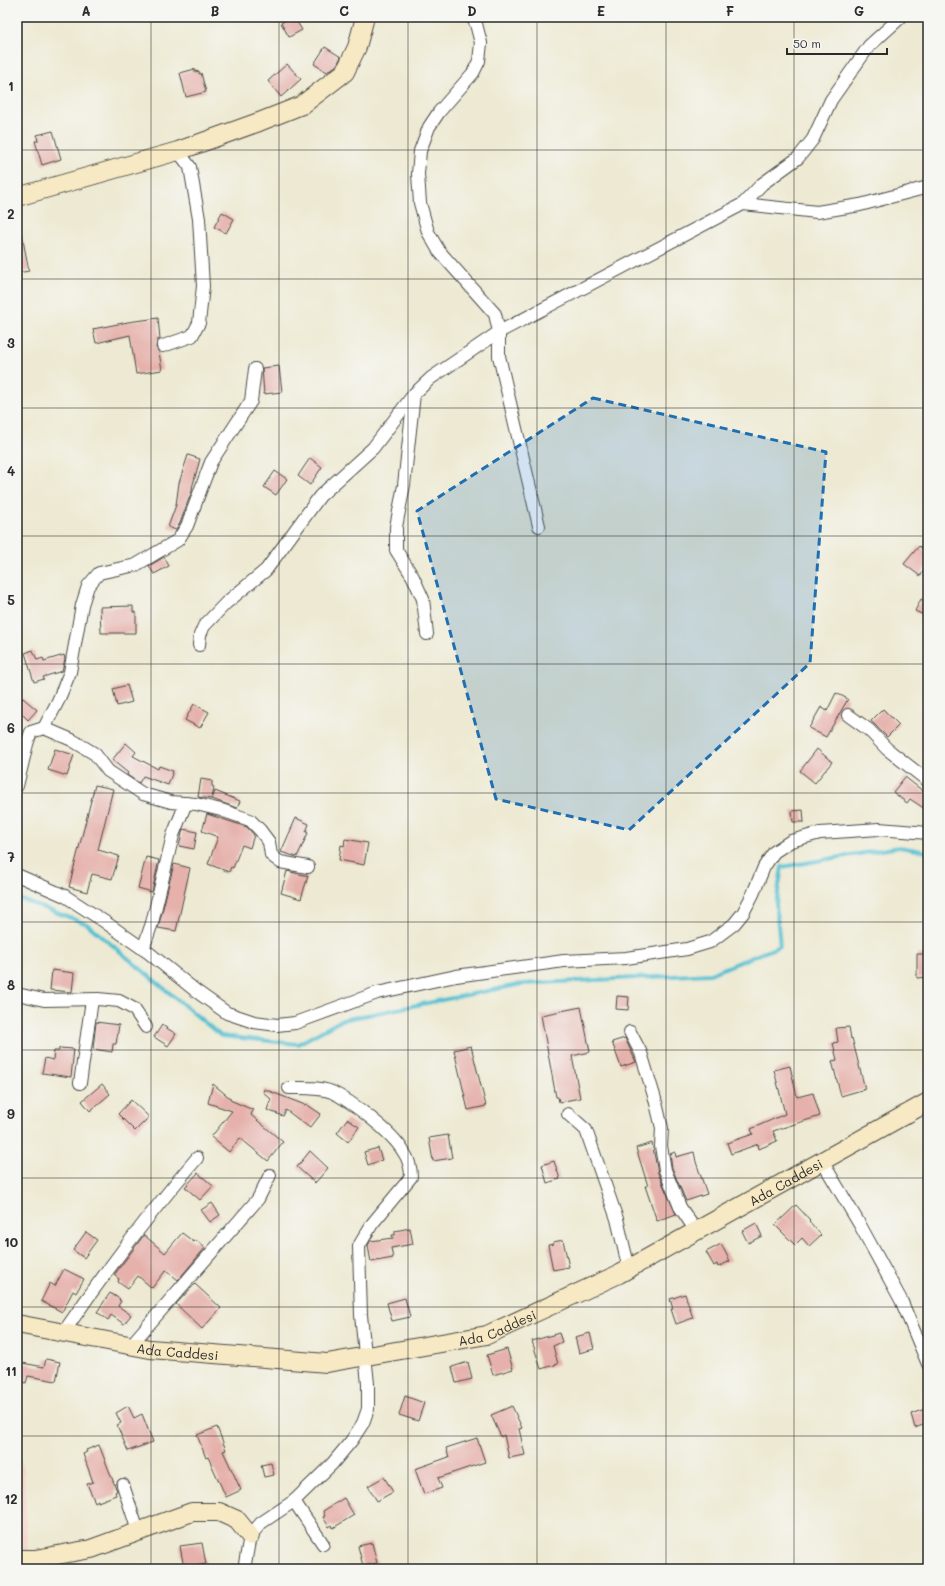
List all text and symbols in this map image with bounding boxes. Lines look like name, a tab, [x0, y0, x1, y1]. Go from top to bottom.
text: A	[81, 2, 91, 19]
text: B	[211, 2, 220, 19]
text: C	[339, 2, 349, 19]
text: D	[467, 2, 477, 19]
text: E	[597, 2, 605, 19]
text: F	[726, 2, 734, 19]
text: G	[854, 2, 864, 19]
scale bar	[787, 30, 887, 56]
text: 50 m	[793, 35, 821, 51]
text: 1	[8, 77, 14, 94]
text: 2	[7, 205, 15, 222]
text: 3	[7, 334, 15, 351]
text: 4	[7, 462, 15, 479]
text: 5	[7, 591, 15, 608]
text: 6	[7, 719, 15, 736]
text: 7	[7, 848, 15, 865]
text: 8	[7, 976, 15, 993]
text: 9	[7, 1105, 15, 1122]
street label: Ada Caddesi	[745, 1154, 825, 1209]
text: 10	[4, 1233, 18, 1250]
street label: Ada Caddesi	[457, 1305, 538, 1348]
street label: Ada Caddesi	[135, 1338, 219, 1363]
text: 11	[5, 1362, 17, 1379]
text: 12	[4, 1490, 18, 1507]

